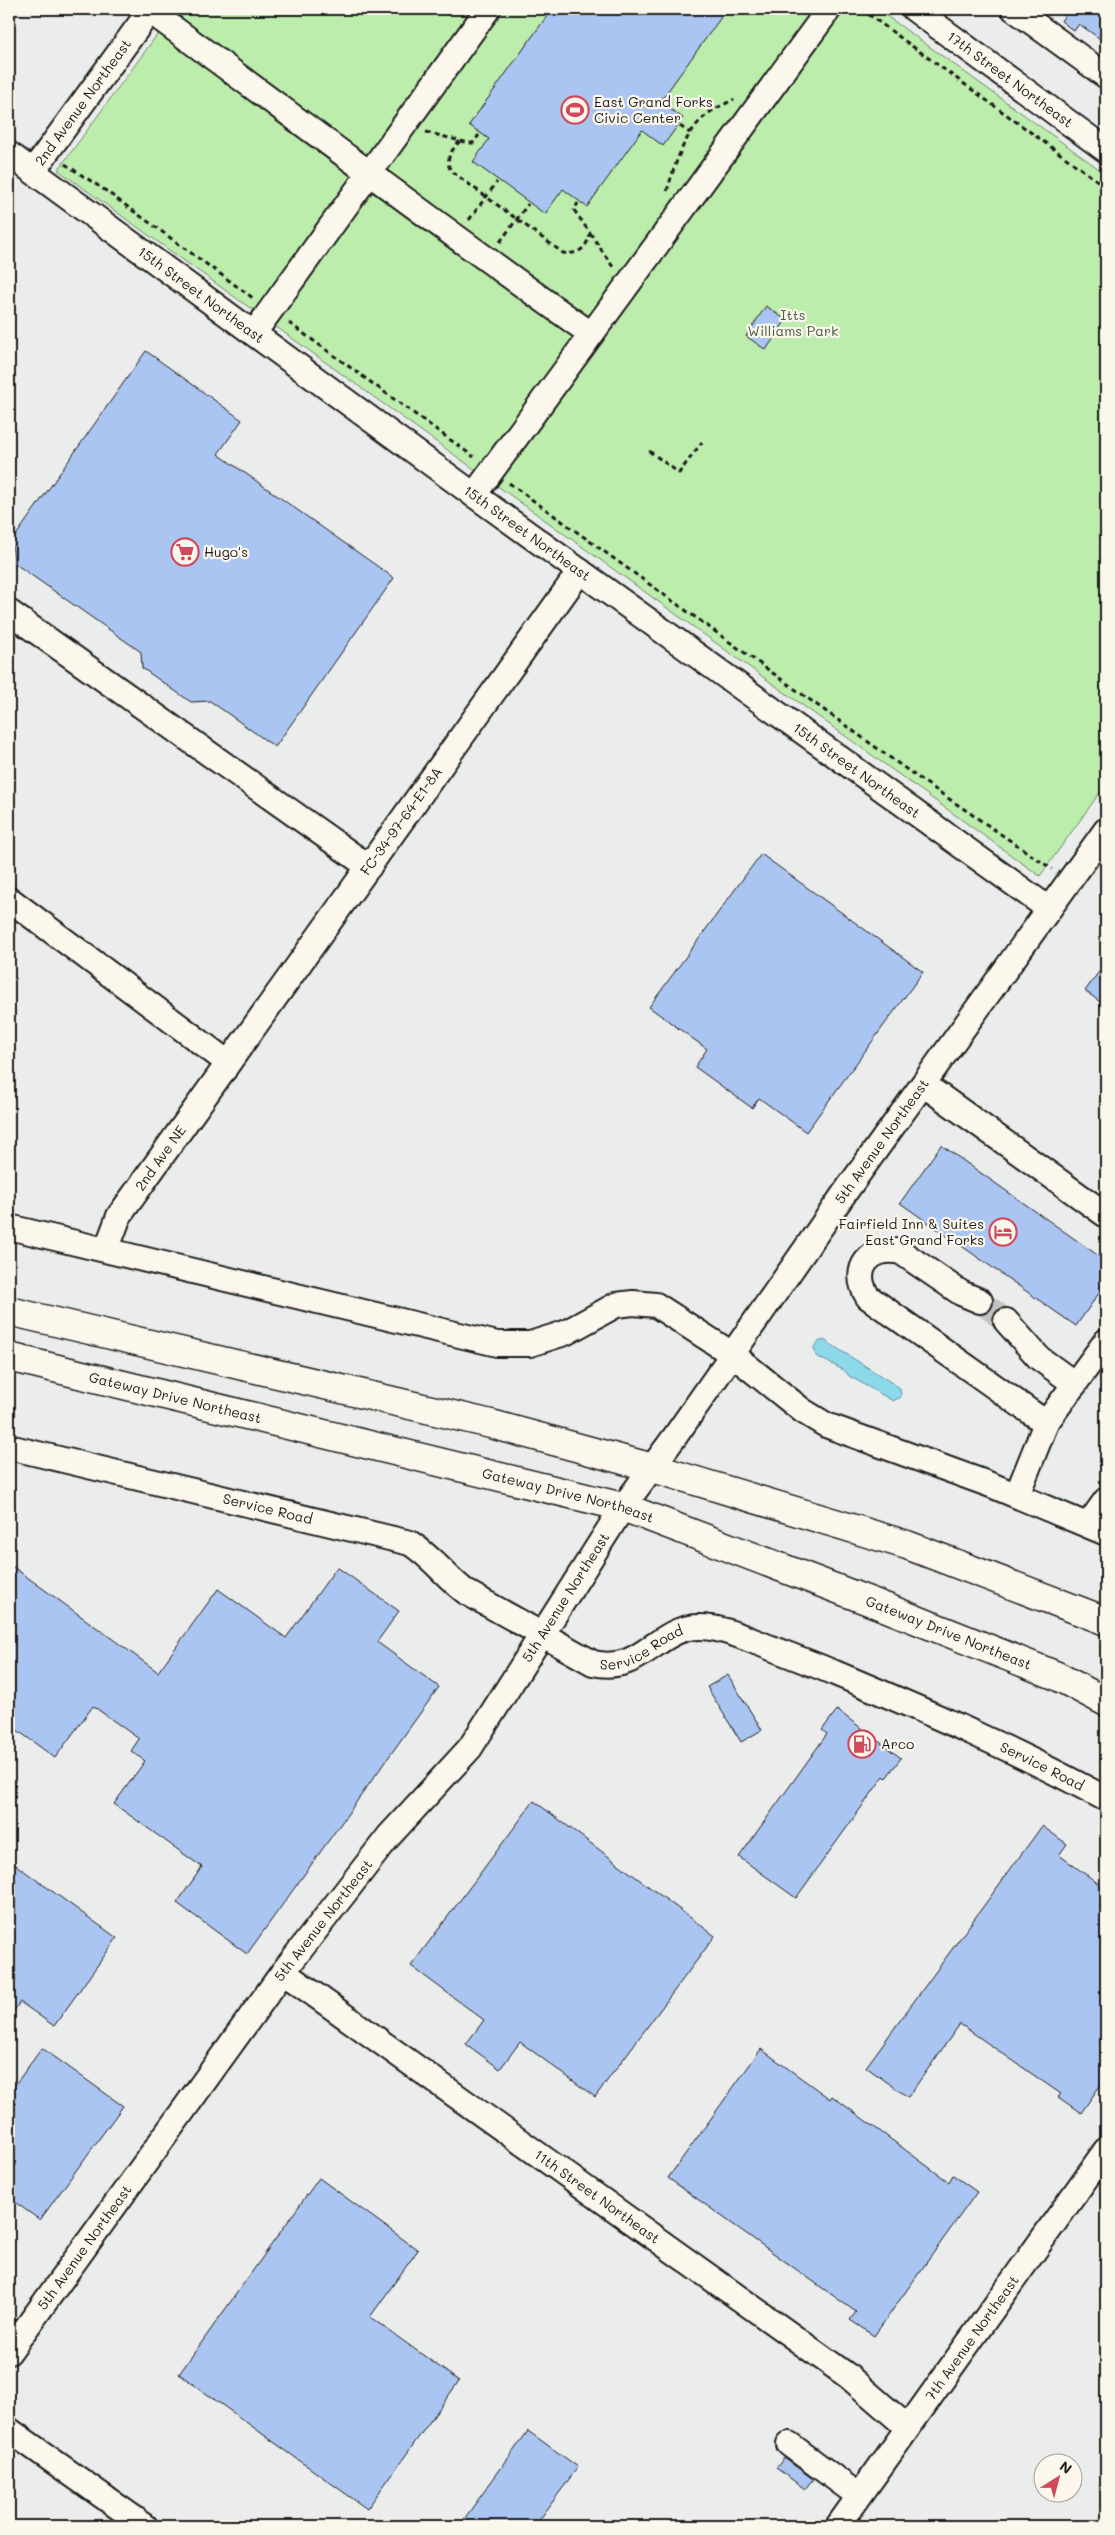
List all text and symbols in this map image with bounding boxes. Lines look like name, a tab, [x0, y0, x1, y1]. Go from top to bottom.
street label: 17th Street Northeast	[943, 26, 1077, 132]
street label: 2nd Avenue Northeast	[30, 35, 135, 169]
place label: East Grand Forks Civic Center	[594, 92, 713, 127]
sports icon: East Grand Forks Civic Center	[560, 95, 590, 125]
street label: 15th Street Northeast	[134, 242, 268, 347]
park label: Itts Williams Park	[748, 305, 838, 340]
street label: 15th Street Northeast	[460, 481, 595, 585]
supermarket icon: Hugo's	[170, 537, 200, 567]
place label: Hugo's	[204, 542, 248, 561]
street label: 15th Street Northeast	[789, 718, 924, 822]
street label: FC-34-97-64-E1-8A	[356, 763, 446, 879]
street label: 5th Avenue Northeast	[830, 1075, 933, 1207]
street label: 2nd Ave NE	[130, 1121, 190, 1194]
place label: Fairfield Inn & Suites East Grand Forks	[839, 1214, 984, 1249]
hotel icon: Fairfield Inn & Suites East Grand Forks	[988, 1217, 1018, 1247]
street label: Gateway Drive Northeast	[87, 1367, 263, 1427]
street label: Gateway Drive Northeast	[480, 1463, 657, 1527]
street label: Service Road	[221, 1489, 315, 1528]
street label: 5th Avenue Northeast	[517, 1529, 613, 1665]
street label: Gateway Drive Northeast	[863, 1591, 1034, 1674]
street label: Service Road	[599, 1620, 686, 1674]
fuel station icon: Arco	[847, 1729, 877, 1759]
place label: Arco	[881, 1734, 914, 1753]
street label: Service Road	[997, 1737, 1088, 1795]
street label: 5th Avenue Northeast	[269, 1855, 376, 1985]
street label: 11th Street Northeast	[531, 2145, 664, 2248]
street label: 5th Avenue Northeast	[33, 2181, 136, 2313]
street label: 7th Avenue Northeast	[921, 2271, 1023, 2404]
north arrow	[1032, 2452, 1082, 2502]
text: N	[1056, 2456, 1076, 2478]

